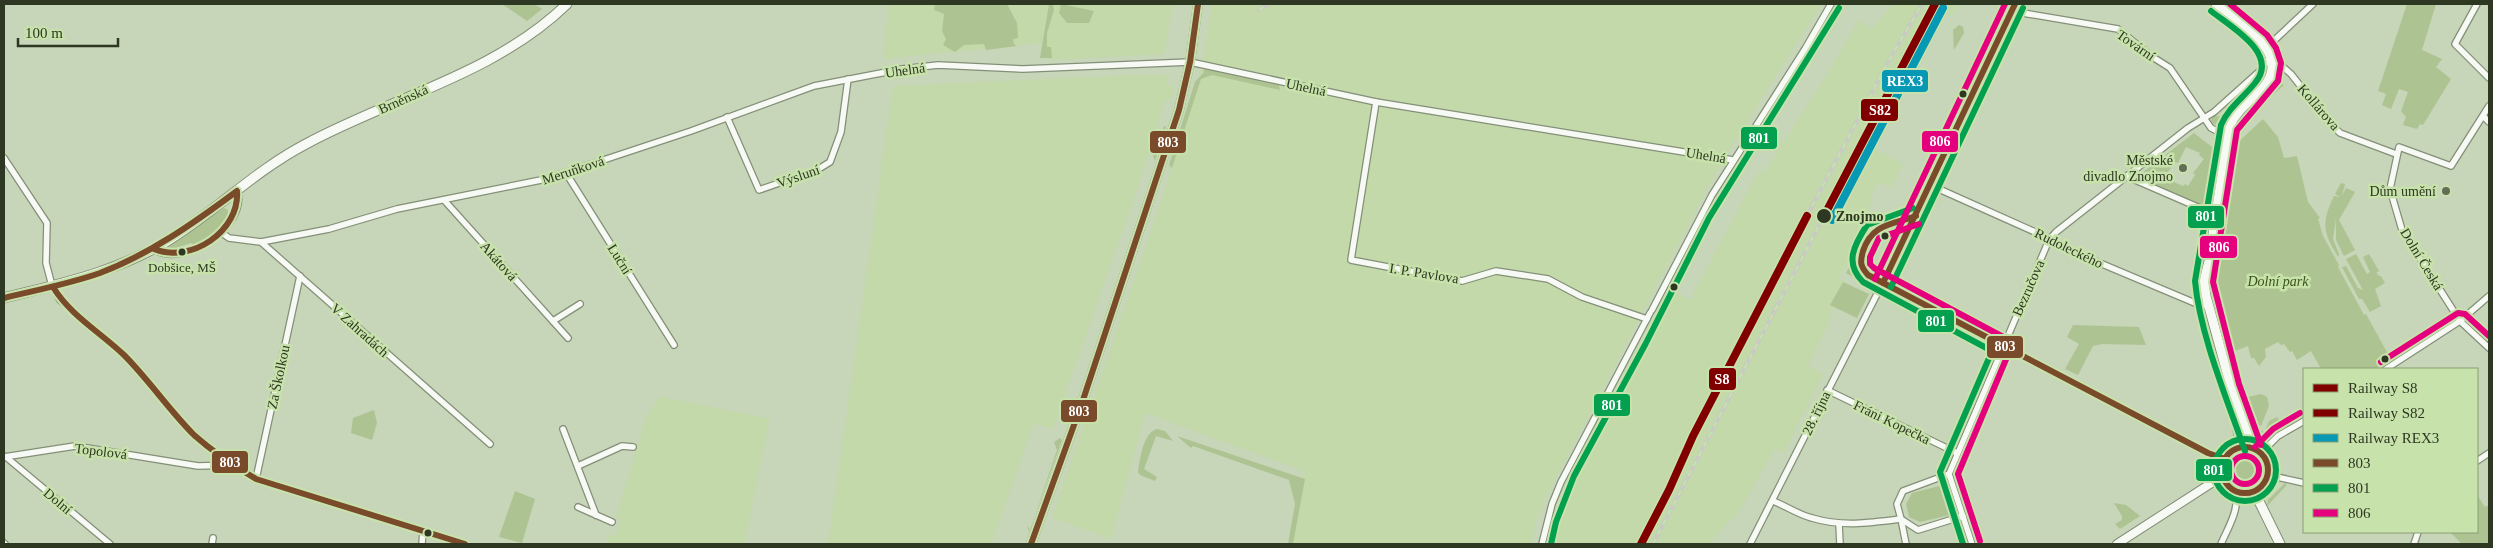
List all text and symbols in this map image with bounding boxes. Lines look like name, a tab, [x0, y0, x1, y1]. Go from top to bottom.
scale bar	[18, 15, 118, 47]
text: 100 m	[25, 25, 63, 41]
street label: Tovární	[2114, 27, 2158, 64]
street label: Uhelná	[884, 60, 927, 81]
line badge: REX3	[1881, 69, 1929, 93]
text: REX3	[1887, 74, 1923, 89]
street label: Uhelná	[1285, 76, 1328, 99]
street label: Kollárova	[2295, 81, 2343, 134]
street label: Brněnská	[376, 82, 431, 117]
unlabelled marker	[1958, 89, 1968, 99]
line badge: S82	[1860, 98, 1899, 122]
text: S82	[1869, 103, 1891, 118]
line badge: 801	[1740, 126, 1778, 150]
line badge: 803	[1149, 130, 1187, 154]
line badge: 806	[1921, 130, 1959, 153]
text: 801	[1749, 131, 1770, 146]
text: 806	[1930, 134, 1951, 149]
text: 803	[1158, 135, 1179, 150]
street label: Uhelná	[1685, 145, 1728, 166]
street label: Meruňková	[540, 153, 607, 188]
place label: Městské divadlo Znojmo	[2083, 153, 2173, 184]
street label: Výsluní	[775, 162, 822, 191]
marker: Městské divadlo Znojmo	[2177, 162, 2189, 174]
place label: Dům umění	[2370, 184, 2436, 199]
marker: Dům umění	[2440, 185, 2452, 197]
line badge: 801	[2187, 205, 2225, 229]
marker: Znojmo	[1815, 207, 1833, 225]
place label: Znojmo	[1836, 209, 1883, 224]
text: 801	[2196, 209, 2217, 224]
street label: Dolní Česká	[2397, 225, 2447, 294]
street label: Rudoleckého	[2032, 226, 2105, 271]
unlabelled marker	[1880, 231, 1890, 241]
line badge: 806	[2199, 235, 2238, 259]
street label: Akátová	[477, 239, 521, 285]
text: 806	[2209, 240, 2230, 255]
street label: Luční	[605, 241, 635, 277]
marker: Dobšice, MŠ	[177, 247, 187, 257]
street label: Bezručova	[2009, 257, 2048, 319]
place label: Dobšice, MŠ	[148, 260, 216, 275]
street label: I. P. Pavlova	[1388, 261, 1460, 286]
park label: Dolní park	[2246, 274, 2309, 289]
unlabelled marker	[1669, 282, 1679, 292]
street label: V Zahradách	[328, 301, 392, 360]
line badge: 801	[1917, 309, 1955, 333]
text: 801	[1926, 314, 1947, 329]
line badge: 803	[1986, 335, 2024, 359]
text: 803	[1995, 339, 2016, 354]
street label: Za Školkou	[263, 344, 293, 410]
unlabelled marker	[2380, 354, 2390, 364]
line badge: S8	[1708, 367, 1737, 391]
legend	[2303, 368, 2478, 533]
text: S8	[1715, 372, 1729, 387]
text: Railway S8	[2348, 380, 2418, 396]
street label: 28. října	[1799, 388, 1834, 437]
line badge: 801	[1593, 393, 1631, 417]
text: 801	[1602, 398, 1623, 413]
street label: Fráni Kopečka	[1851, 398, 1933, 448]
line badge: 803	[1060, 399, 1098, 423]
text: 803	[1069, 404, 1090, 419]
text: Railway S82	[2348, 405, 2425, 421]
text: Railway REX3	[2348, 430, 2439, 446]
street label: Topolová	[74, 441, 129, 462]
line badge: 803	[211, 450, 249, 474]
text: 803	[220, 455, 241, 470]
text: 803	[2348, 455, 2371, 471]
line badge: 801	[2195, 458, 2233, 482]
text: 801	[2204, 463, 2225, 478]
text: 801	[2348, 480, 2371, 496]
street label: Dolní	[41, 485, 75, 517]
text: 806	[2348, 505, 2371, 521]
unlabelled marker	[423, 528, 433, 538]

